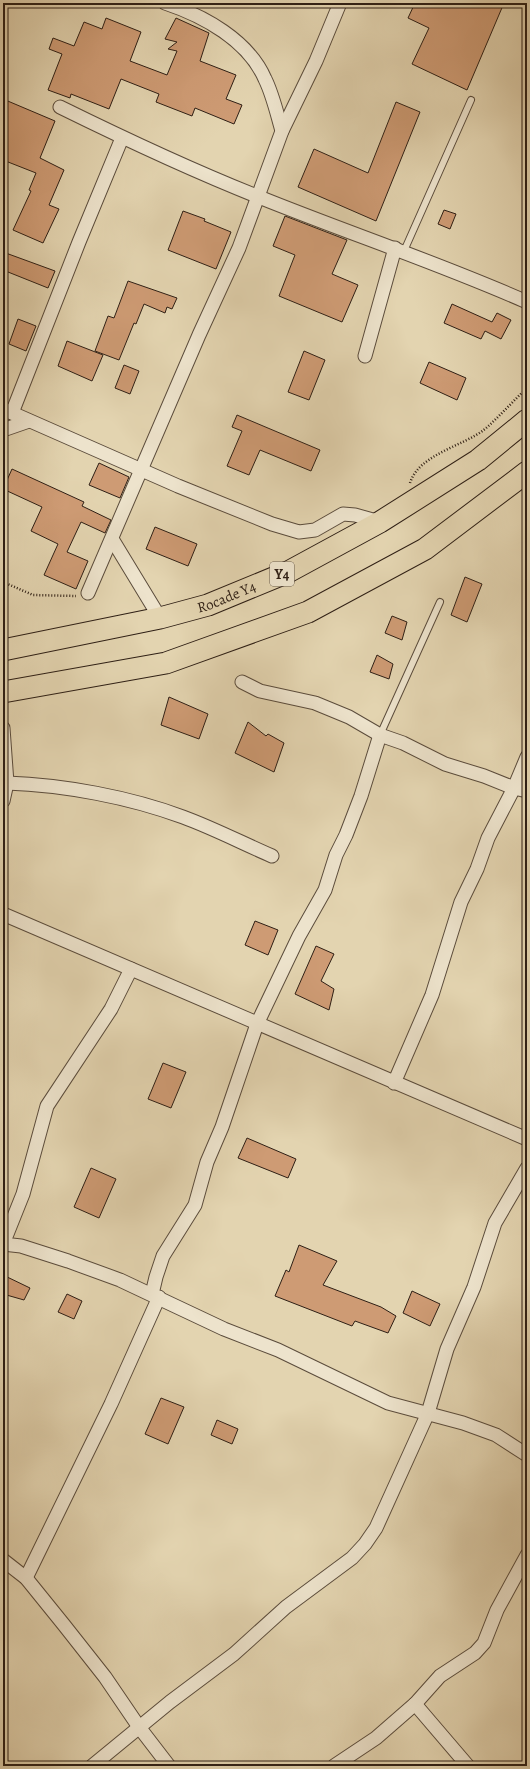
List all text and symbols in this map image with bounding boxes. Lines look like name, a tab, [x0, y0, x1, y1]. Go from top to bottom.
road number: Y4	[270, 562, 294, 586]
street label: Rocade Y4	[195, 576, 259, 618]

